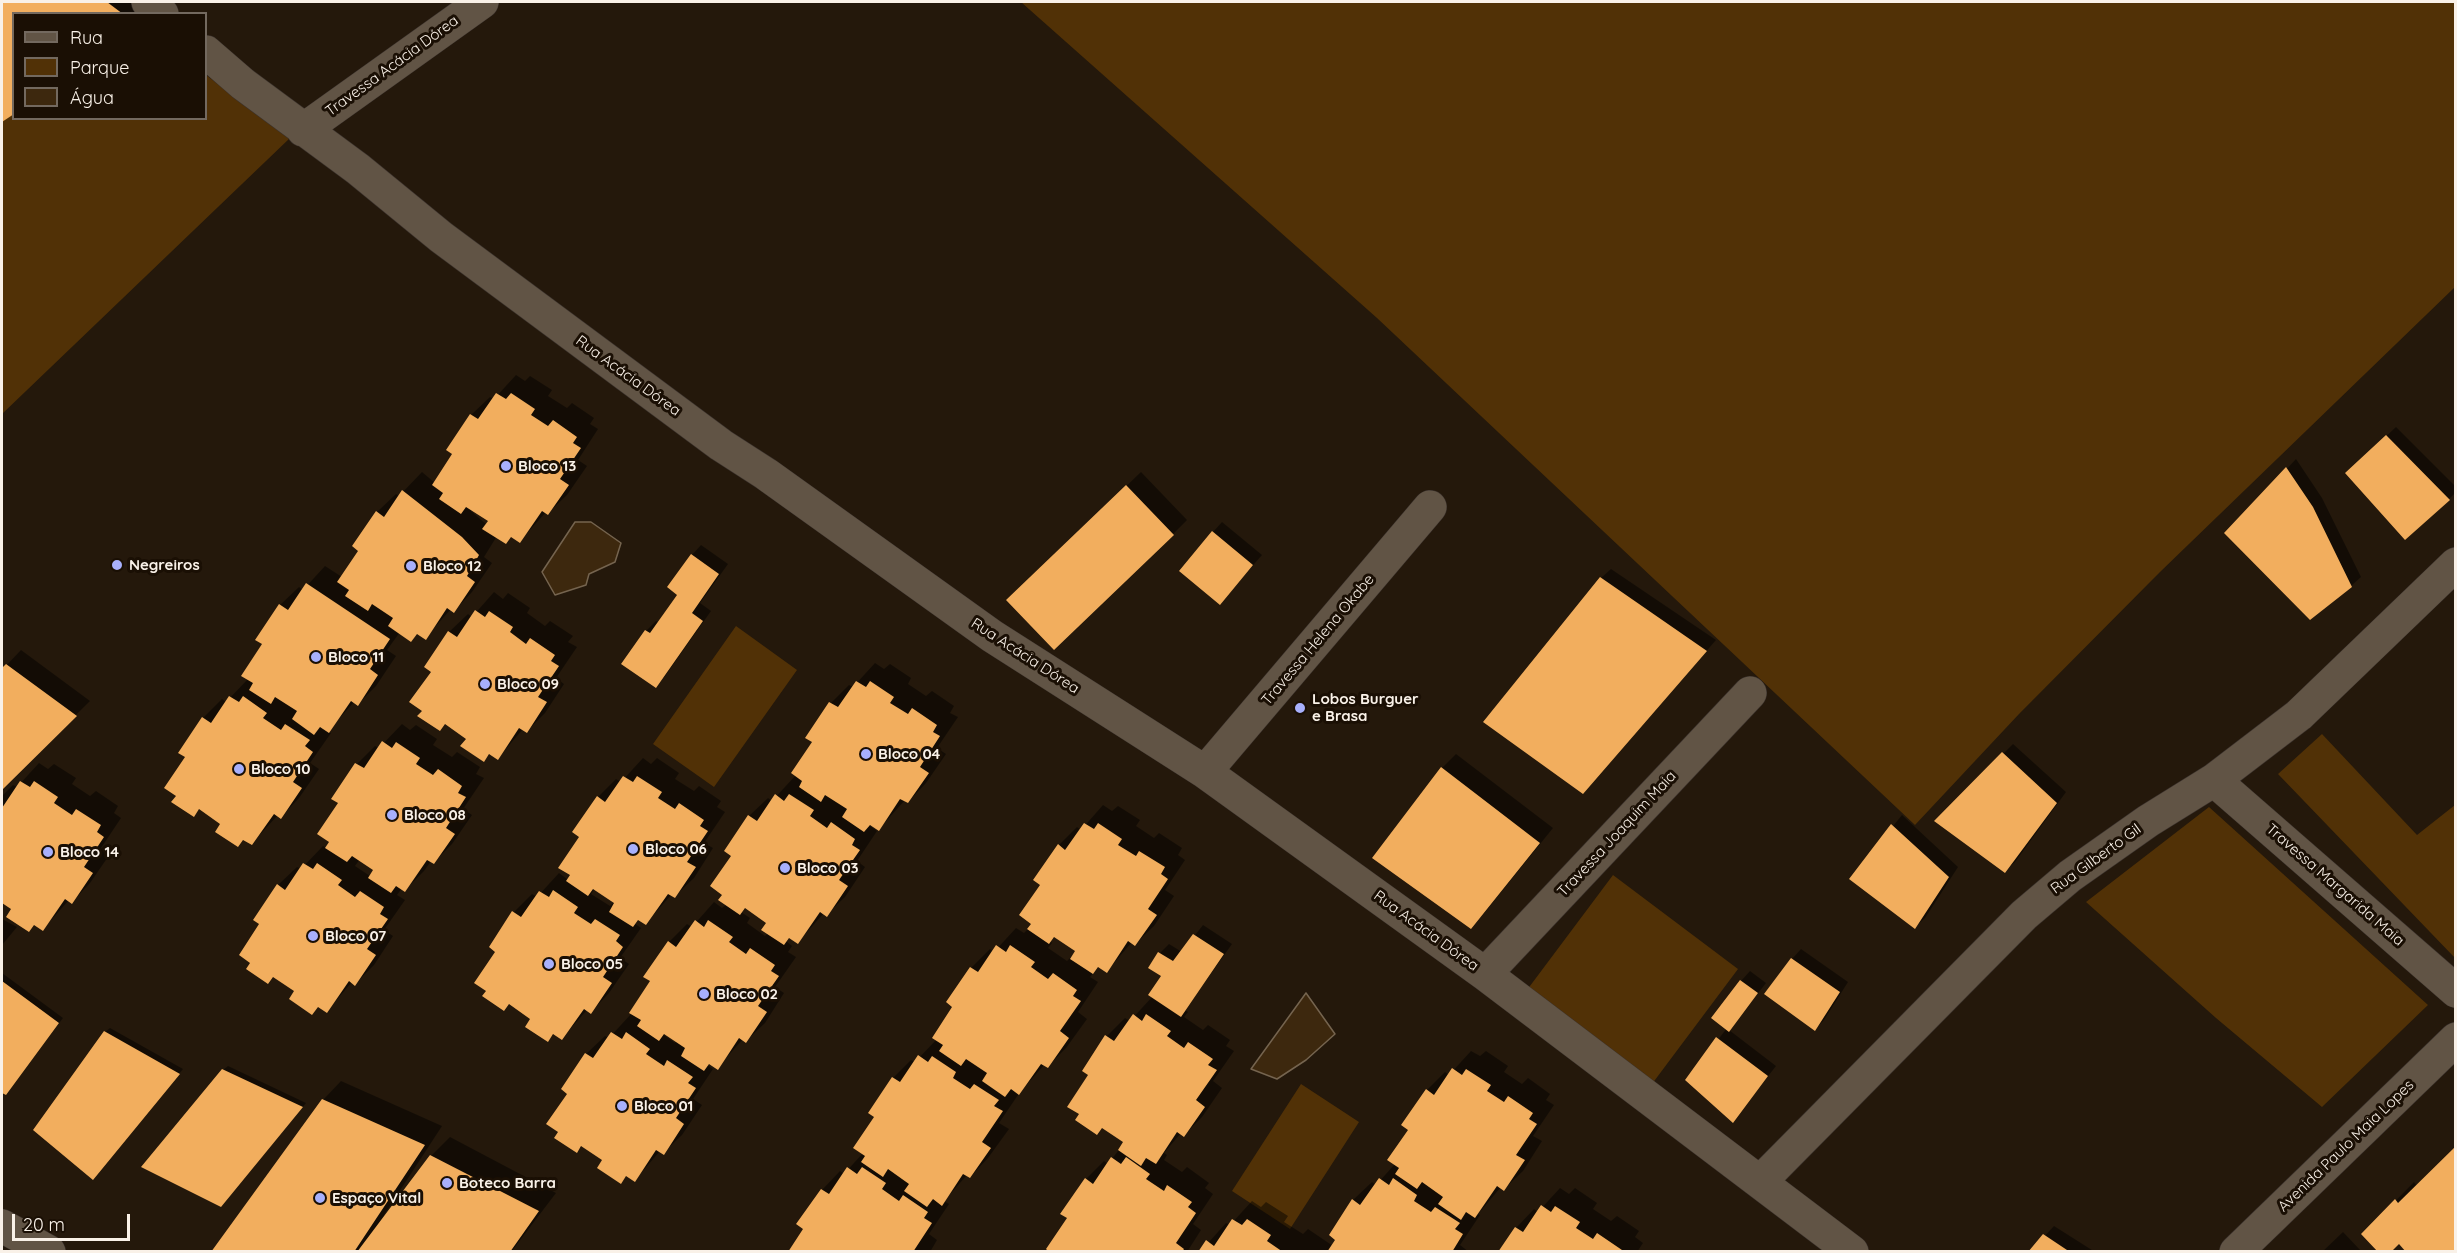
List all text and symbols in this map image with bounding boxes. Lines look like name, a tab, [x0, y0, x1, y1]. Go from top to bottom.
legend	[12, 12, 207, 120]
street label: Travessa Acácia Dórea	[322, 12, 462, 120]
text: Rua	[70, 26, 103, 49]
text: Parque	[70, 56, 129, 79]
text: Água	[70, 86, 114, 109]
street label: Rua Acácia Dórea	[572, 332, 684, 420]
place label: Bloco 13	[518, 457, 576, 475]
marker: Bloco 13	[499, 459, 513, 473]
place label: Negreiros	[129, 556, 200, 574]
place label: Bloco 12	[423, 557, 482, 575]
marker: Negreiros	[110, 558, 124, 572]
marker: Bloco 12	[404, 559, 418, 573]
street label: Travessa Helena Okabe	[1258, 571, 1378, 709]
street label: Rua Acácia Dórea	[968, 614, 1082, 698]
place label: Bloco 11	[328, 648, 384, 666]
marker: Bloco 11	[309, 650, 323, 664]
place label: Bloco 09	[497, 675, 559, 693]
marker: Bloco 09	[478, 677, 492, 691]
place label: Lobos Burguer e Brasa	[1312, 690, 1419, 725]
marker: Lobos Burguer e Brasa	[1293, 701, 1307, 715]
place label: Bloco 04	[878, 745, 940, 763]
marker: Bloco 04	[859, 747, 873, 761]
place label: Bloco 10	[251, 760, 310, 778]
marker: Bloco 10	[232, 762, 246, 776]
street label: Travessa Joaquim Maia	[1554, 767, 1680, 901]
place label: Bloco 08	[404, 806, 466, 824]
marker: Bloco 08	[385, 808, 399, 822]
street label: Rua Gilberto Gil	[2047, 820, 2145, 898]
street label: Travessa Margarida Maia	[2262, 820, 2408, 950]
place label: Bloco 06	[645, 840, 707, 858]
marker: Bloco 06	[626, 842, 640, 856]
place label: Bloco 14	[60, 843, 119, 861]
marker: Bloco 14	[41, 845, 55, 859]
place label: Bloco 03	[797, 859, 859, 877]
marker: Bloco 03	[778, 861, 792, 875]
street label: Rua Acácia Dórea	[1370, 887, 1482, 975]
place label: Bloco 07	[325, 927, 386, 945]
marker: Bloco 07	[306, 929, 320, 943]
place label: Bloco 05	[561, 955, 623, 973]
marker: Bloco 05	[542, 957, 556, 971]
place label: Bloco 02	[716, 985, 778, 1003]
marker: Bloco 02	[697, 987, 711, 1001]
street label: Avenida Paulo Maia Lopes	[2274, 1076, 2418, 1216]
place label: Bloco 01	[634, 1097, 693, 1115]
marker: Bloco 01	[615, 1099, 629, 1113]
place label: Boteco Barra	[459, 1174, 556, 1192]
marker: Boteco Barra	[440, 1176, 454, 1190]
place label: Espaço Vital	[332, 1189, 421, 1207]
marker: Espaço Vital	[313, 1191, 327, 1205]
scale bar	[15, 1202, 134, 1240]
text: 20 m	[23, 1213, 65, 1236]

